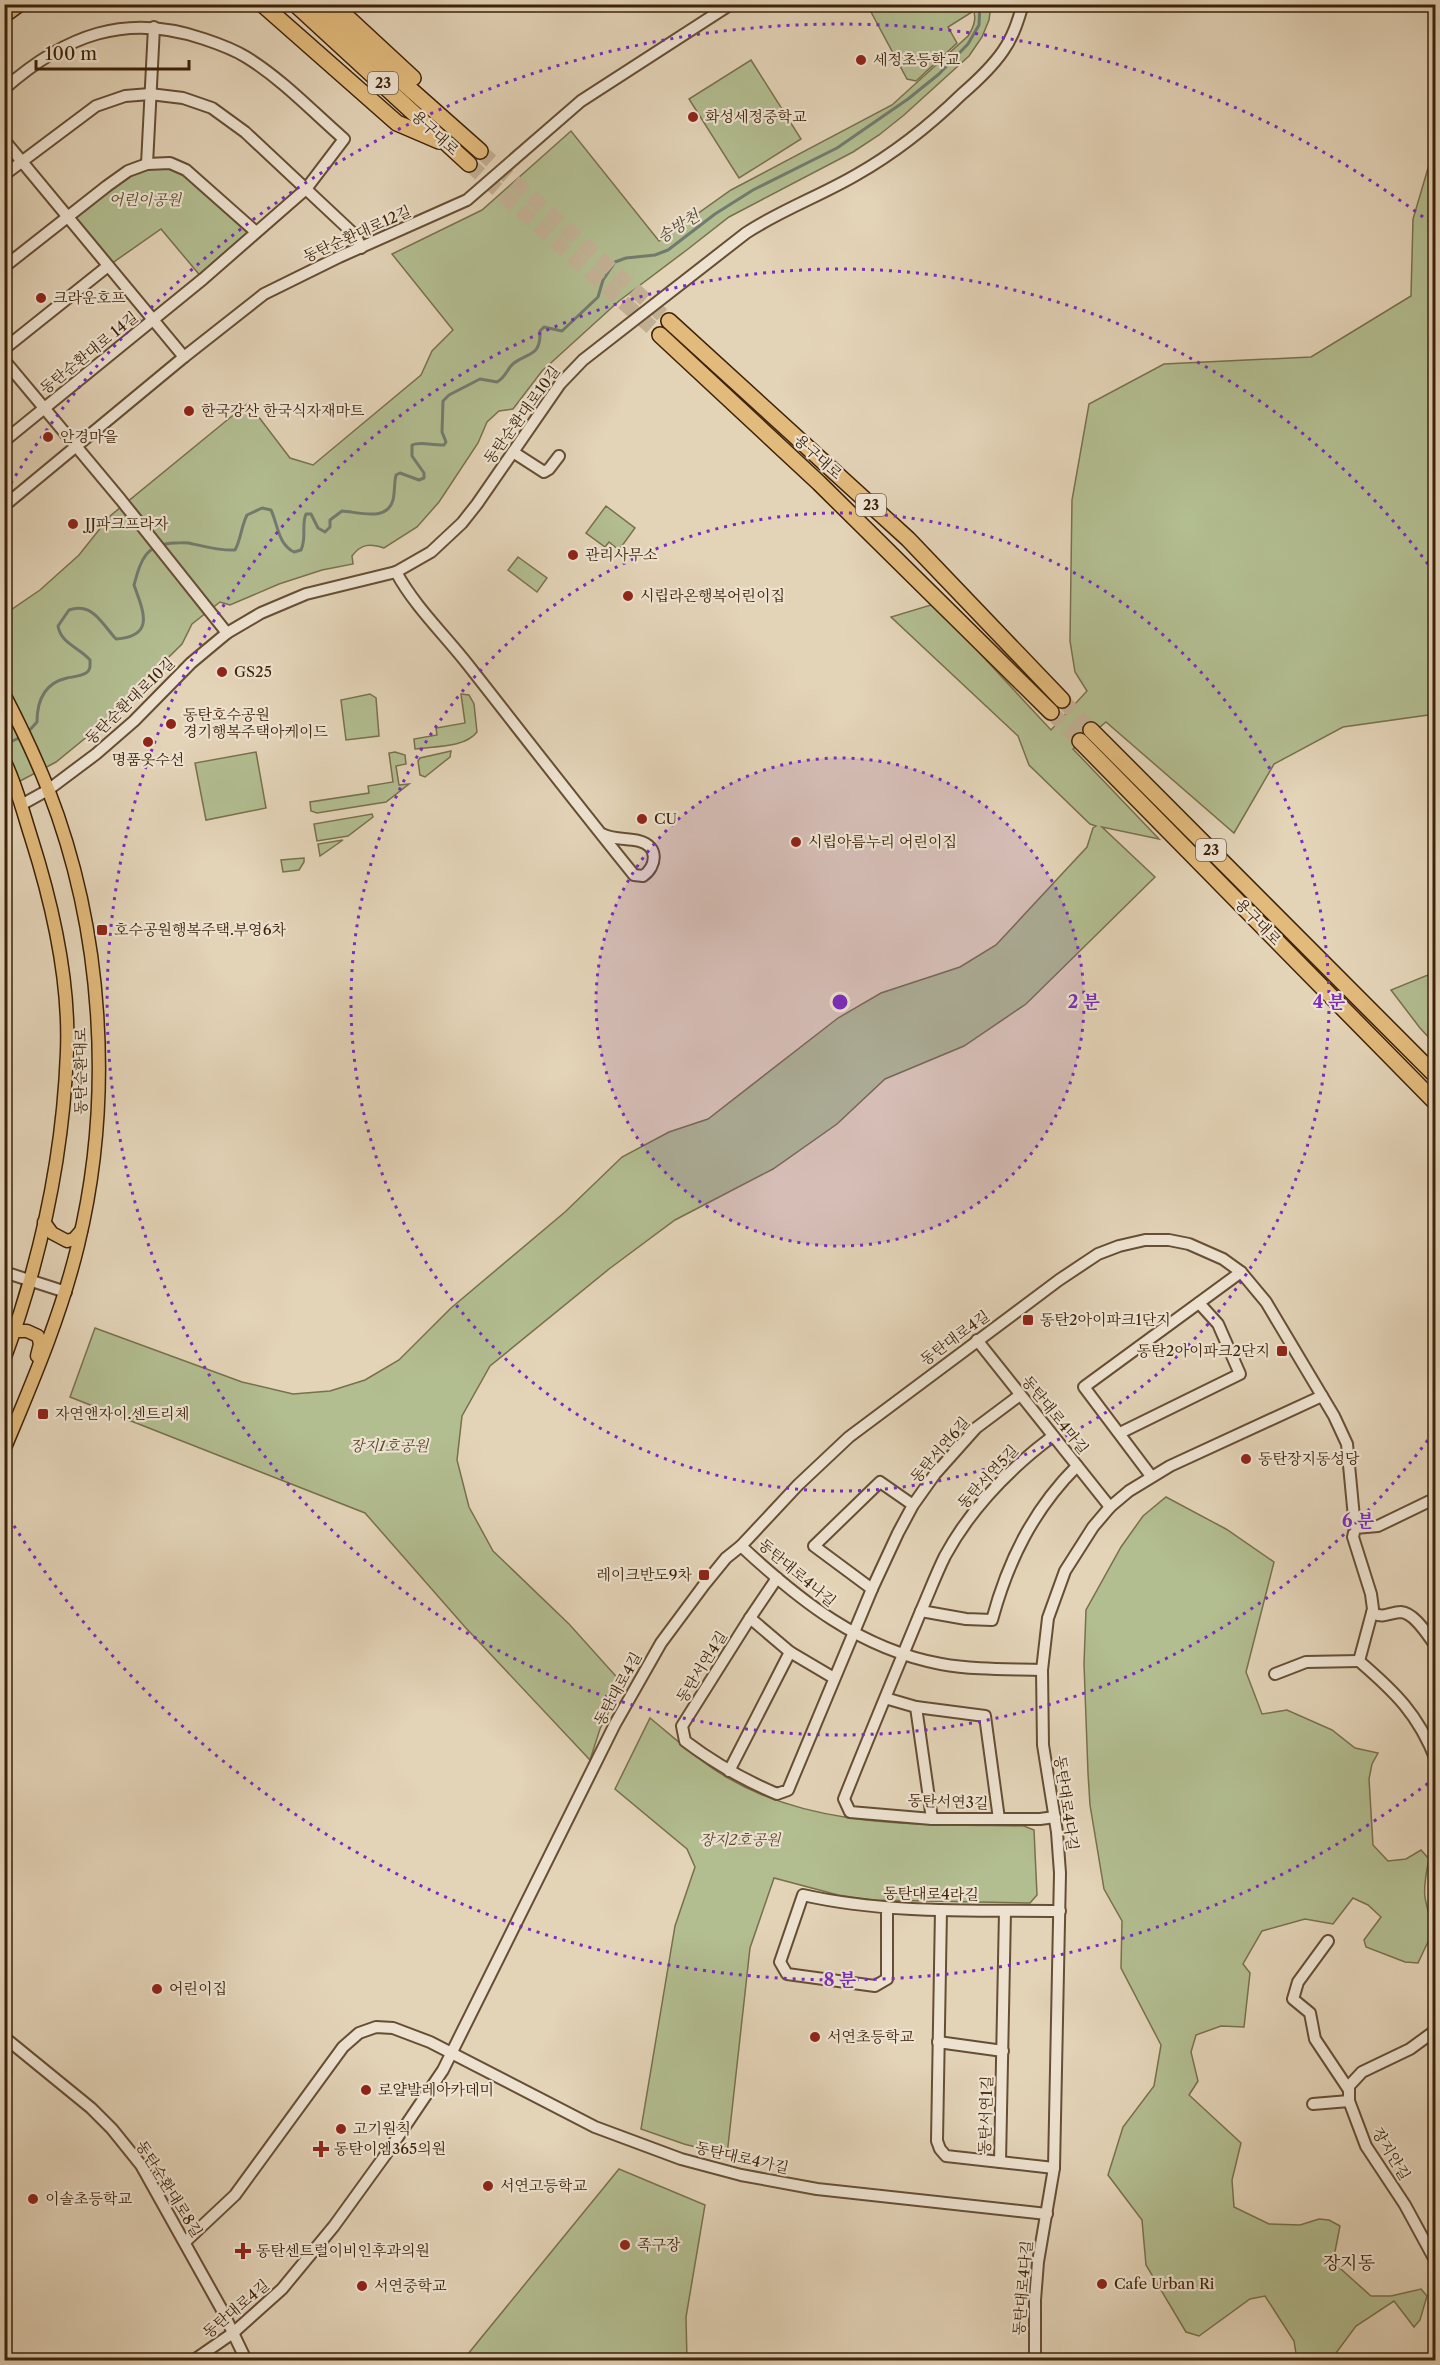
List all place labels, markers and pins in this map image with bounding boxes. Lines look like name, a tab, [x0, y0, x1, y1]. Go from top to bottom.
place label: 세정초등학교	[873, 50, 960, 69]
marker: 세정초등학교	[854, 53, 868, 67]
place label: 화성세정중학교	[705, 107, 807, 126]
marker: 화성세정중학교	[686, 110, 700, 124]
place label: 크라운호프	[53, 288, 126, 307]
marker: 크라운호프	[34, 291, 48, 305]
place label: 한국강산 한국식자재마트	[201, 401, 365, 420]
marker: 한국강산 한국식자재마트	[182, 404, 196, 418]
place label: 안경마을	[60, 427, 118, 446]
marker: 안경마을	[41, 430, 55, 444]
place label: JJ파크프라자	[83, 514, 169, 533]
marker: JJ파크프라자	[66, 517, 80, 531]
place label: 관리사무소	[585, 545, 658, 564]
marker: 관리사무소	[566, 548, 580, 562]
place label: 시립라온행복어린이집	[640, 586, 785, 605]
marker: 시립라온행복어린이집	[621, 589, 635, 603]
place label: GS25	[234, 662, 272, 681]
marker: GS25	[215, 665, 229, 679]
place label: 동탄호수공원 경기행복주택아케이드	[183, 705, 328, 741]
marker: 동탄호수공원 경기행복주택아케이드	[164, 717, 178, 731]
marker: 명품옷수선	[141, 735, 155, 749]
place label: 명품옷수선	[112, 750, 184, 769]
place label: CU	[654, 809, 678, 828]
marker: CU	[635, 812, 649, 826]
place label: 시립아름누리 어린이집	[808, 832, 957, 851]
marker: 시립아름누리 어린이집	[789, 835, 803, 849]
place label: 호수공원행복주택.부영6차	[114, 920, 287, 939]
marker: 호수공원행복주택.부영6차	[95, 923, 109, 937]
centre of rings	[830, 992, 850, 1012]
place label: 동탄2아이파크1단지	[1040, 1310, 1171, 1329]
marker: 동탄2아이파크1단지	[1021, 1313, 1035, 1327]
place label: 동탄2아이파크2단지	[1137, 1341, 1270, 1360]
marker: 동탄2아이파크2단지	[1275, 1344, 1289, 1358]
place label: 자연앤자이.센트리체	[55, 1404, 189, 1423]
marker: 자연앤자이.센트리체	[36, 1407, 50, 1421]
place label: 동탄장지동성당	[1258, 1449, 1360, 1468]
marker: 동탄장지동성당	[1239, 1452, 1253, 1466]
place label: 레이크반도9차	[596, 1565, 693, 1584]
marker: 레이크반도9차	[697, 1568, 711, 1582]
place label: 어린이집	[169, 1979, 227, 1998]
marker: 어린이집	[150, 1982, 164, 1996]
place label: 서연초등학교	[827, 2027, 914, 2046]
marker: 서연초등학교	[808, 2030, 822, 2044]
place label: 로얄발레아카데미	[378, 2080, 494, 2099]
marker: 로얄발레아카데미	[359, 2083, 373, 2097]
place label: 고기원칙	[353, 2119, 411, 2138]
marker: 고기원칙	[334, 2122, 348, 2136]
place label: 동탄이엠365의원	[334, 2139, 446, 2158]
marker: 동탄이엠365의원	[312, 2140, 330, 2158]
place label: 서연고등학교	[500, 2176, 587, 2195]
marker: 서연고등학교	[481, 2179, 495, 2193]
place label: 이솔초등학교	[45, 2189, 132, 2208]
marker: 이솔초등학교	[26, 2192, 40, 2206]
place label: 족구장	[637, 2235, 681, 2254]
marker: 족구장	[618, 2238, 632, 2252]
place label: 동탄센트럴이비인후과의원	[256, 2241, 430, 2260]
marker: 동탄센트럴이비인후과의원	[234, 2242, 252, 2260]
place label: Cafe Urban Ri	[1114, 2274, 1215, 2293]
place label: 서연중학교	[374, 2276, 447, 2295]
marker: Cafe Urban Ri	[1095, 2277, 1109, 2291]
marker: 서연중학교	[355, 2279, 369, 2293]

